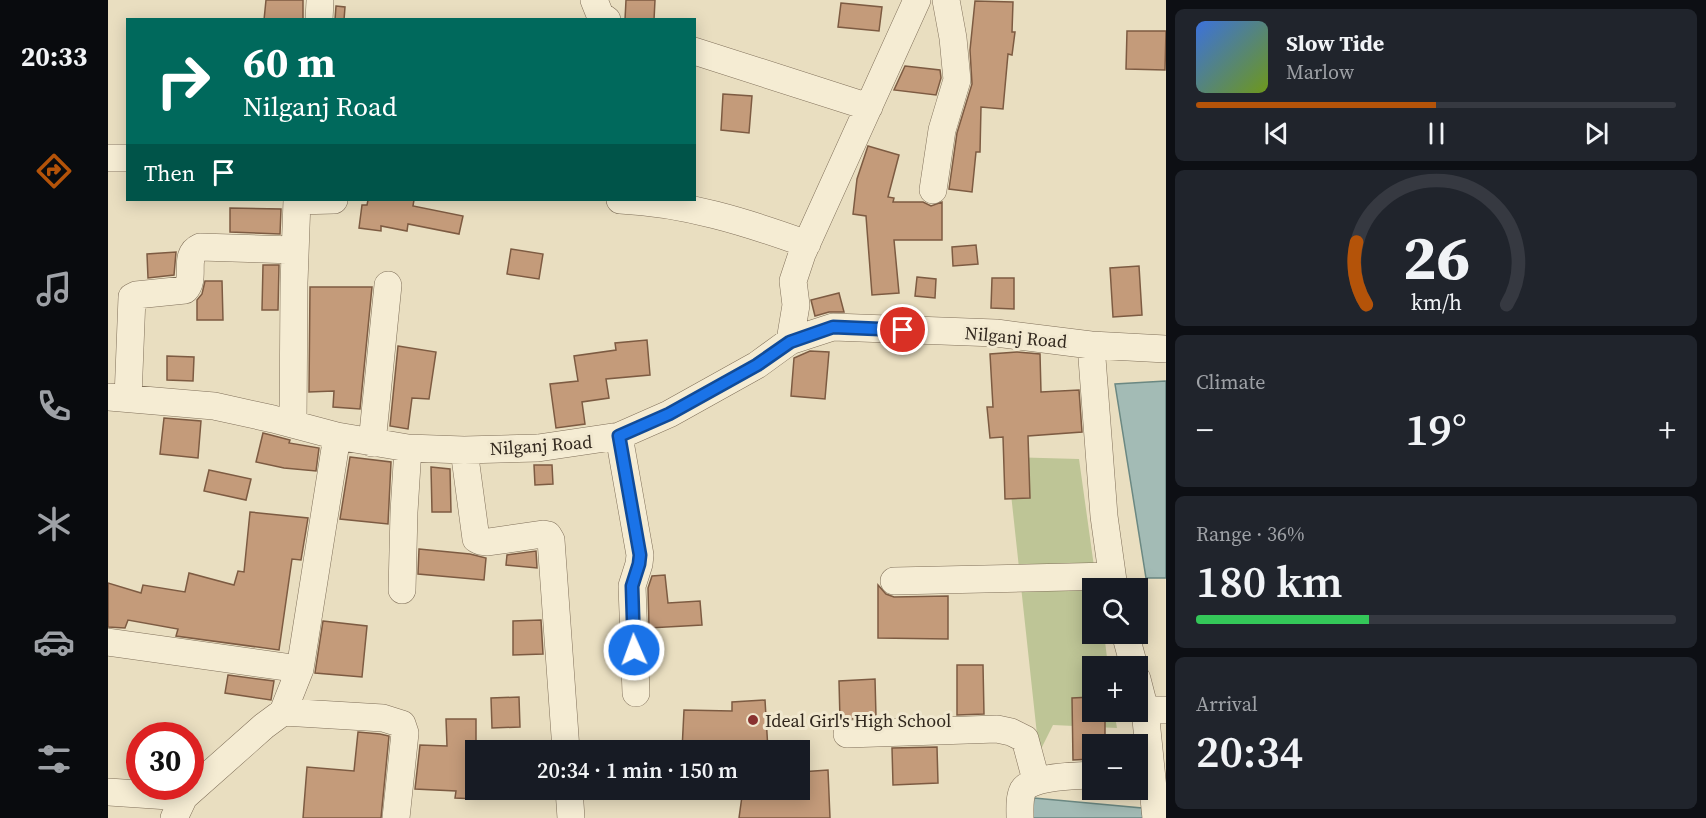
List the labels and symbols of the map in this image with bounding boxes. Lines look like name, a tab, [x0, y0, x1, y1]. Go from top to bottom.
pin	[877, 304, 928, 355]
street label: Nilganj Road	[964, 320, 1068, 354]
street label: Nilganj Road	[489, 429, 593, 461]
position arrow	[602, 618, 666, 682]
place label: Ideal Girl's High School	[765, 708, 951, 733]
marker: Ideal Girl's High School	[746, 713, 760, 727]
speed limit sign: 30	[126, 722, 204, 800]

